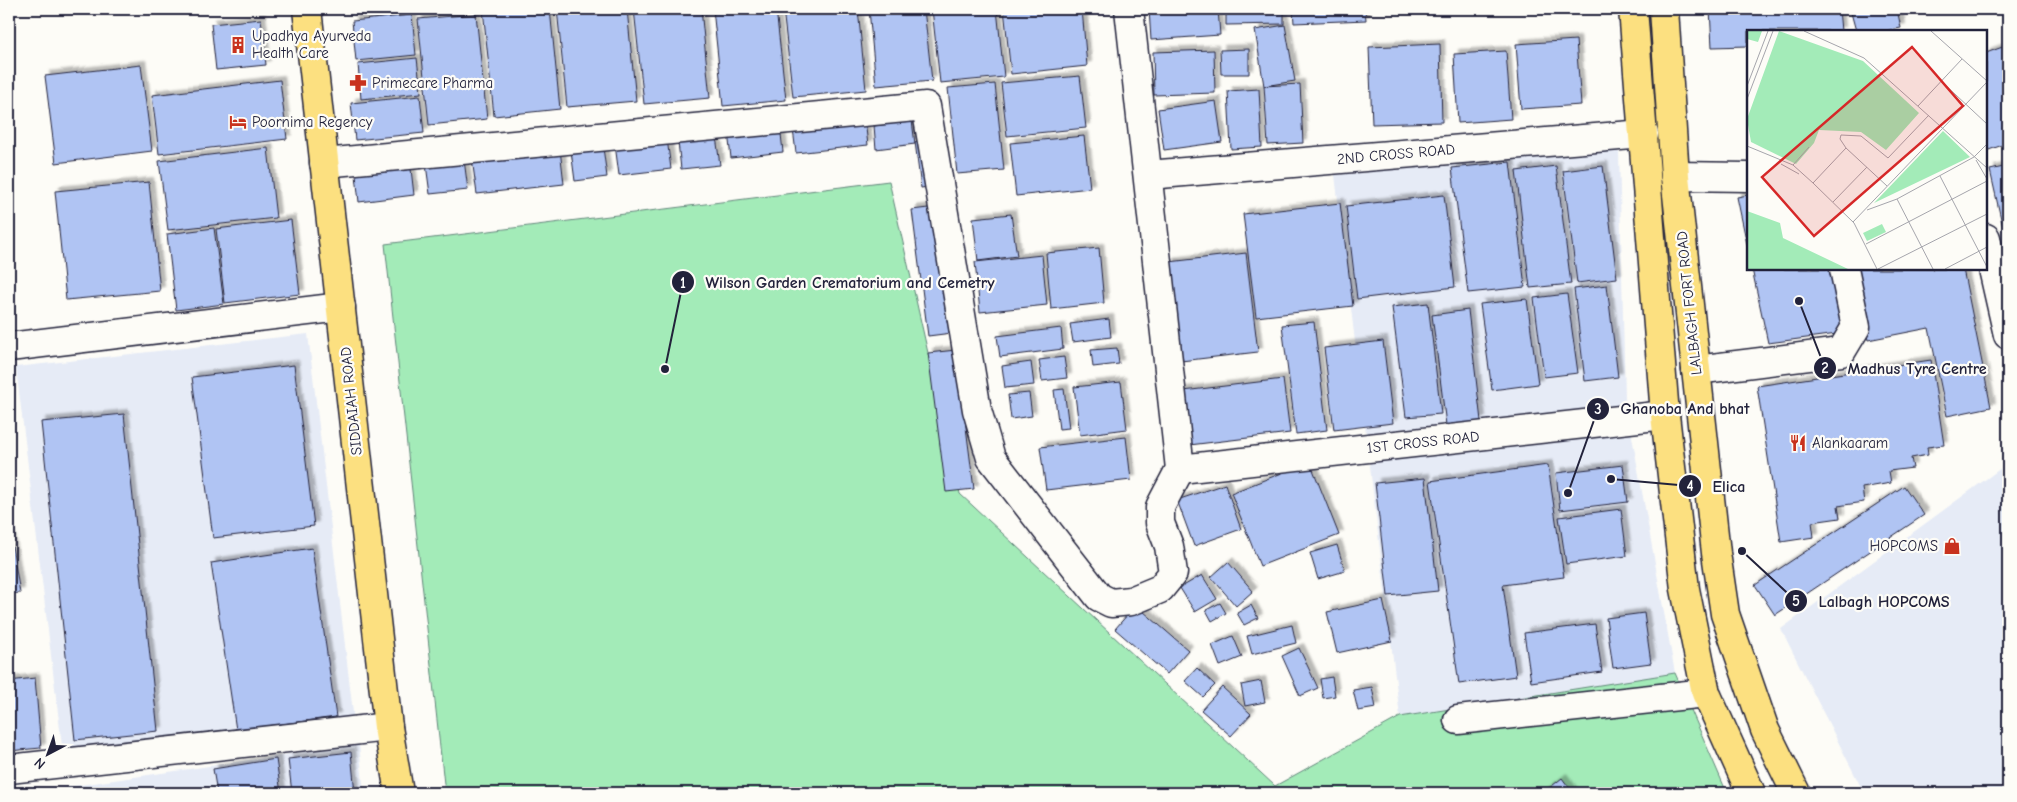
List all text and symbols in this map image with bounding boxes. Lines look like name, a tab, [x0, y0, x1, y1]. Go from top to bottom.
place label: Upadhya Ayurveda Health Care	[252, 27, 372, 62]
inset map	[1747, 30, 1987, 270]
building icon: Upadhya Ayurveda Health Care	[228, 35, 248, 55]
pharmacy icon: Primecare Pharma	[348, 73, 368, 93]
place label: Primecare Pharma	[372, 74, 493, 92]
hotel icon: Poornima Regency	[228, 112, 248, 132]
place label: Poornima Regency	[252, 113, 373, 131]
street label: 2ND CROSS ROAD	[1336, 140, 1456, 168]
street label: LALBAGH FORT ROAD	[1672, 230, 1706, 376]
callout: Wilson Garden Crematorium and Cemetry	[670, 267, 1004, 298]
text: 1	[680, 274, 686, 292]
text: Wilson Garden Crematorium and Cemetry	[705, 274, 995, 292]
street label: SIDDAIAH ROAD	[336, 346, 366, 456]
callout: Madhus Tyre Centre	[1813, 352, 1997, 383]
text: 2	[1821, 359, 1829, 377]
text: Madhus Tyre Centre	[1847, 360, 1987, 378]
callout: Ghanoba And bhat	[1586, 393, 1760, 424]
text: 3	[1594, 400, 1602, 418]
text: Ghanoba And bhat	[1621, 400, 1750, 418]
street label: 1ST CROSS ROAD	[1366, 427, 1480, 457]
restaurant icon: Alankaaram	[1788, 433, 1808, 453]
place label: Alankaaram	[1812, 434, 1888, 452]
callout: Elica	[1678, 471, 1755, 502]
text: 4	[1686, 477, 1694, 495]
text: Elica	[1713, 478, 1745, 496]
shop icon: HOPCOMS	[1942, 536, 1962, 556]
place label: HOPCOMS	[1869, 537, 1938, 555]
callout: Lalbagh HOPCOMS	[1783, 586, 1959, 617]
text: 5	[1792, 592, 1800, 610]
text: Lalbagh HOPCOMS	[1818, 593, 1950, 611]
north arrow	[22, 730, 72, 780]
text: N	[31, 754, 49, 773]

